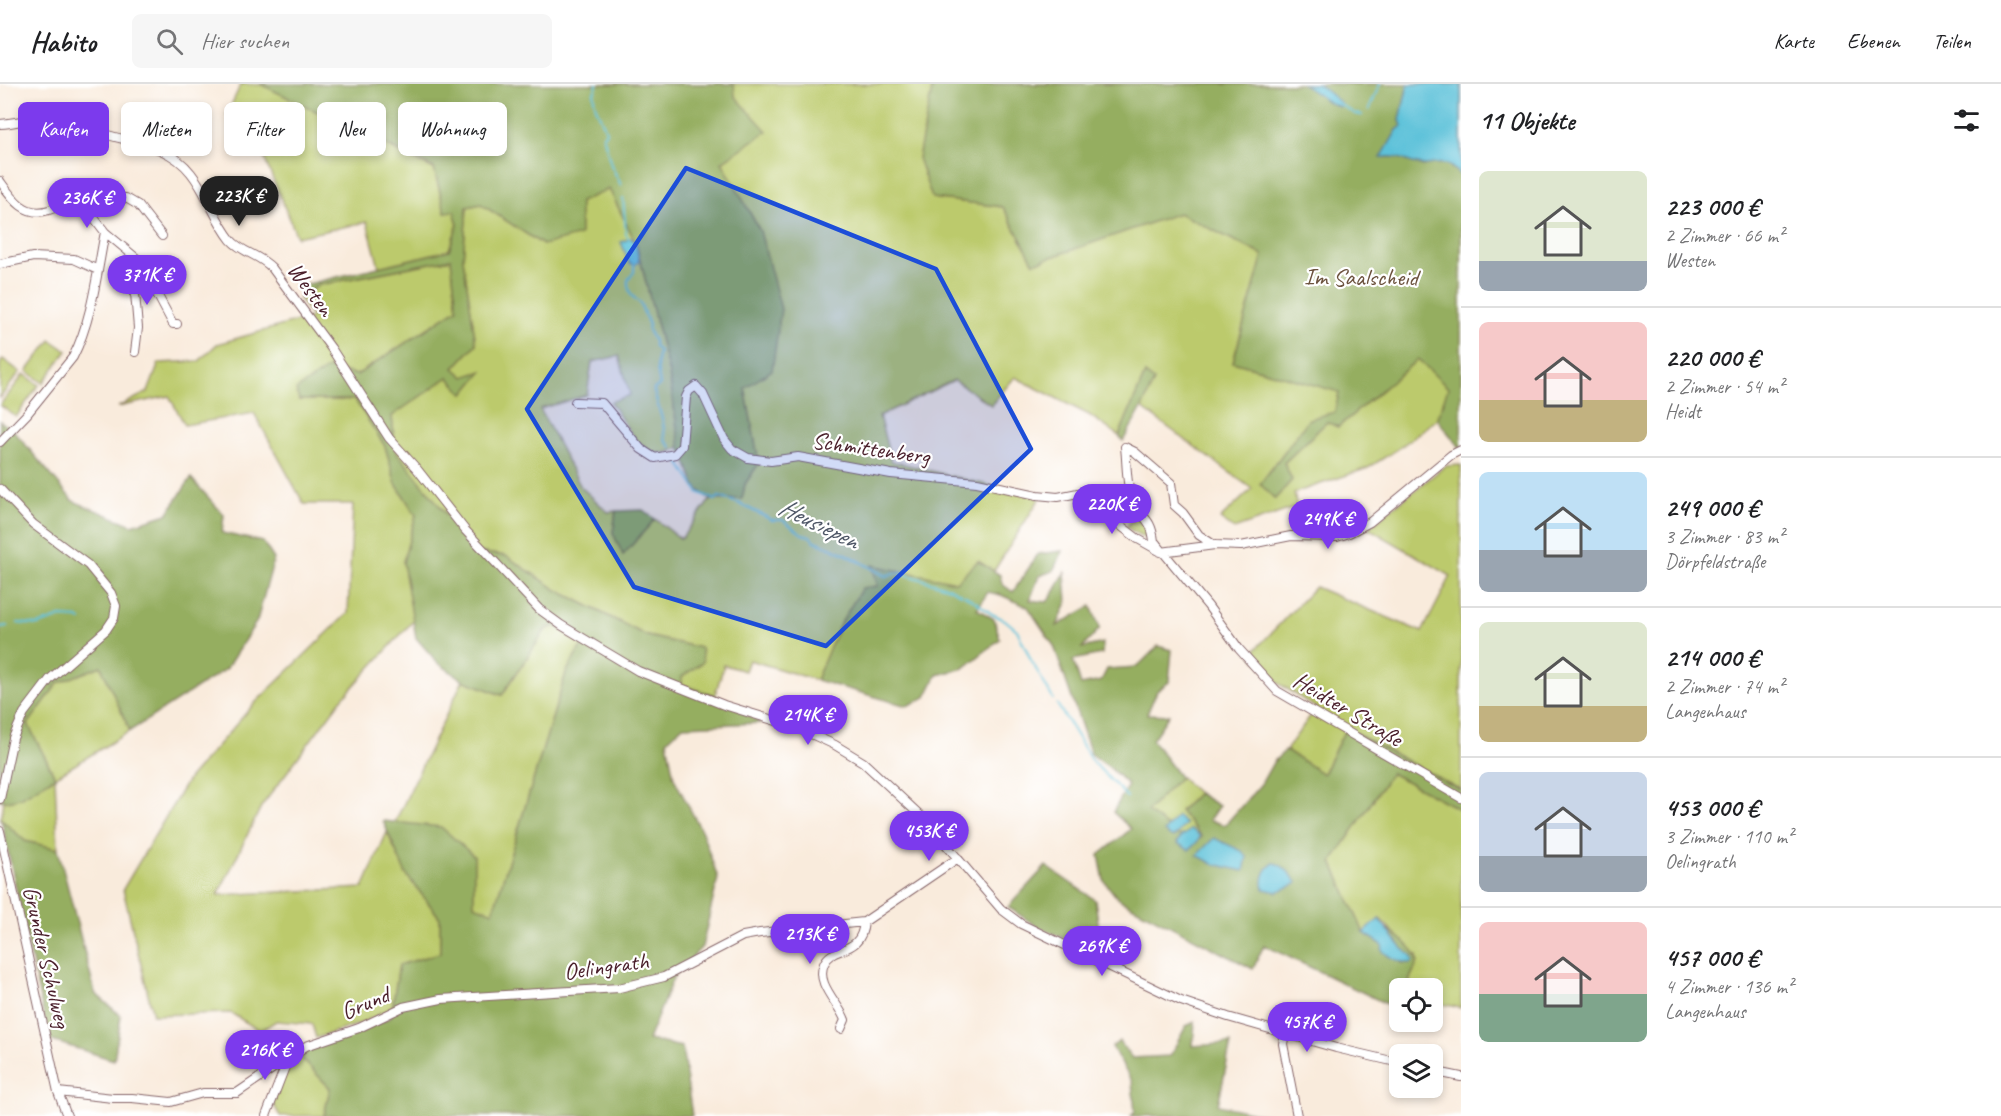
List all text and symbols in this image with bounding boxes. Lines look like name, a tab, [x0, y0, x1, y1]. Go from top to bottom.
search box	[132, 14, 552, 68]
text: Habito	[30, 24, 96, 59]
icon: search	[153, 25, 186, 58]
text: Hier suchen	[201, 27, 289, 55]
text: Karte	[1774, 28, 1814, 54]
text: Ebenen	[1847, 28, 1900, 54]
text: Teilen	[1933, 28, 1971, 54]
chip: Kaufen	[18, 102, 109, 156]
chip: Mieten	[121, 102, 212, 156]
chip: Filter	[224, 102, 305, 156]
chip: Neu	[317, 102, 386, 156]
chip: Wohnung	[398, 102, 507, 156]
text: 11 Objekte	[1479, 104, 1575, 137]
icon: filters	[1950, 104, 1983, 137]
pin: 223K €	[190, 176, 288, 227]
pin: 236K €	[38, 178, 136, 229]
text: 223K €	[214, 183, 265, 208]
text: 236K €	[61, 185, 113, 210]
text: 223 000 €	[1665, 190, 1759, 223]
icon: home	[1527, 195, 1599, 267]
text: 2 Zimmer · 66 m²	[1665, 223, 1784, 248]
text: Westen	[1665, 248, 1715, 273]
pin: 371K €	[98, 255, 196, 306]
street label: Westen	[281, 256, 342, 323]
text: 371K €	[122, 262, 172, 287]
park label: Im Saalscheid	[1304, 262, 1421, 292]
text: 220 000 €	[1665, 341, 1759, 374]
icon: home	[1527, 346, 1599, 418]
text: 2 Zimmer · 54 m²	[1665, 374, 1784, 399]
text: Heidt	[1665, 399, 1701, 424]
street label: Schmittenberg	[810, 425, 933, 471]
pin: 220K €	[1063, 484, 1161, 535]
water label: Heusiepen	[773, 490, 866, 558]
text: 220K €	[1087, 491, 1138, 516]
text: 249 000 €	[1665, 491, 1759, 524]
icon: home	[1527, 496, 1599, 568]
pin: 249K €	[1279, 499, 1377, 550]
text: 249K €	[1303, 506, 1353, 531]
text: 3 Zimmer · 83 m²	[1665, 524, 1784, 549]
text: Dörpfeldstraße	[1665, 549, 1765, 574]
text: 214 000 €	[1665, 641, 1759, 674]
icon: home	[1527, 646, 1599, 718]
street label: Heidter Straße	[1288, 665, 1410, 754]
text: 2 Zimmer · 74 m²	[1665, 674, 1784, 699]
pin: 214K €	[759, 695, 857, 746]
text: Langenhaus	[1665, 699, 1746, 724]
text: 214K €	[783, 702, 834, 727]
text: 453 000 €	[1665, 791, 1759, 824]
icon: home	[1527, 796, 1599, 868]
pin: 453K €	[880, 811, 978, 862]
text: 453K €	[904, 818, 954, 843]
text: 3 Zimmer · 110 m²	[1665, 824, 1793, 849]
text: Oelingrath	[1665, 849, 1736, 874]
street label: Grunder Schulweg	[16, 883, 78, 1032]
pin: 213K €	[761, 914, 859, 965]
text: 213K €	[785, 921, 836, 946]
pin: 269K €	[1053, 926, 1151, 977]
text: 269K €	[1076, 933, 1128, 958]
text: 457 000 €	[1665, 941, 1759, 974]
street label: Oelingrath	[562, 945, 651, 987]
icon: home	[1527, 946, 1599, 1018]
text: 4 Zimmer · 136 m²	[1665, 974, 1793, 999]
street label: Grund	[336, 978, 397, 1026]
map controls	[1389, 978, 1443, 1098]
button: locate	[1389, 978, 1443, 1032]
text: Langenhaus	[1665, 999, 1746, 1024]
pin: 457K €	[1258, 1002, 1356, 1053]
text: 457K €	[1282, 1009, 1332, 1034]
pin: 216K €	[216, 1030, 314, 1081]
text: 216K €	[239, 1037, 291, 1062]
button: layers	[1389, 1044, 1443, 1098]

